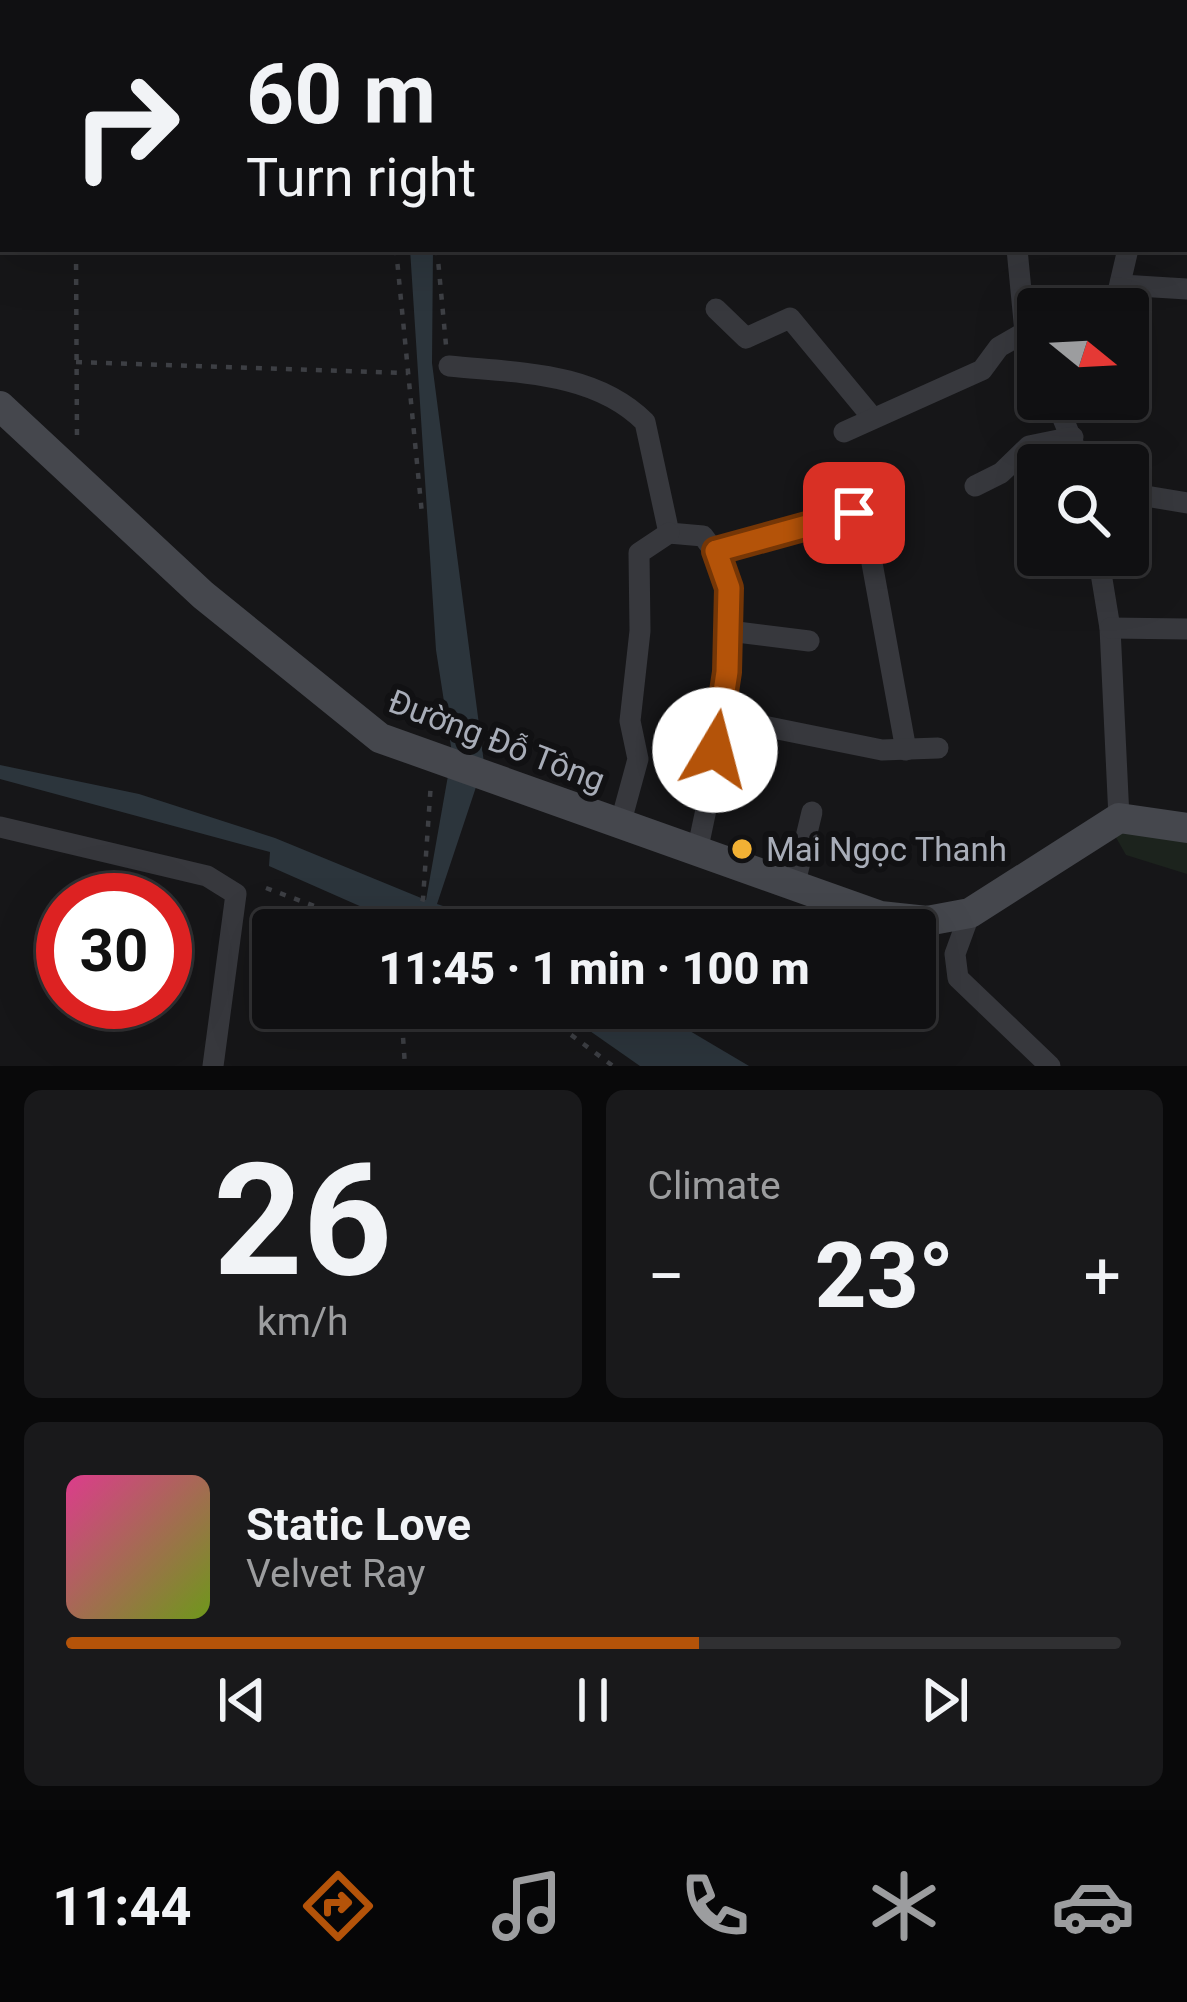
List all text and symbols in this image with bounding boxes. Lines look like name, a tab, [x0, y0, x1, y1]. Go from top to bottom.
text: 60 m	[246, 45, 436, 144]
icon: right	[48, 48, 204, 204]
text: Turn right	[246, 146, 476, 209]
north arrow	[1017, 288, 1149, 420]
map controls	[1017, 288, 1149, 576]
button: search	[1017, 444, 1149, 576]
pin	[803, 462, 905, 564]
icon: arrive	[821, 480, 887, 546]
street label: Đường Đỗ Tông	[383, 681, 610, 800]
position arrow	[652, 687, 778, 813]
place label: Mai Ngọc Thanh	[766, 830, 1007, 869]
marker: Mai Ngọc Thanh	[729, 836, 755, 862]
speed limit sign: 30	[36, 873, 192, 1029]
text: 11:45 · 1 min · 100 m	[378, 942, 810, 995]
text: 26	[213, 1129, 392, 1312]
text: Climate	[648, 1163, 781, 1209]
text: 23°	[815, 1224, 954, 1329]
text: −	[648, 1238, 685, 1315]
text: +	[1084, 1238, 1121, 1315]
text: km/h	[257, 1299, 349, 1345]
text: Static Love	[246, 1498, 471, 1551]
text: Velvet Ray	[246, 1551, 425, 1597]
icon: previous	[209, 1667, 275, 1733]
icon: pause	[560, 1667, 626, 1733]
icon: next	[912, 1667, 978, 1733]
icon: directions	[296, 1864, 380, 1948]
icon: music	[485, 1864, 569, 1948]
icon: phone	[673, 1864, 757, 1948]
icon: climate	[862, 1864, 946, 1948]
icon: car	[1051, 1864, 1135, 1948]
text: 11:44	[52, 1875, 191, 1938]

